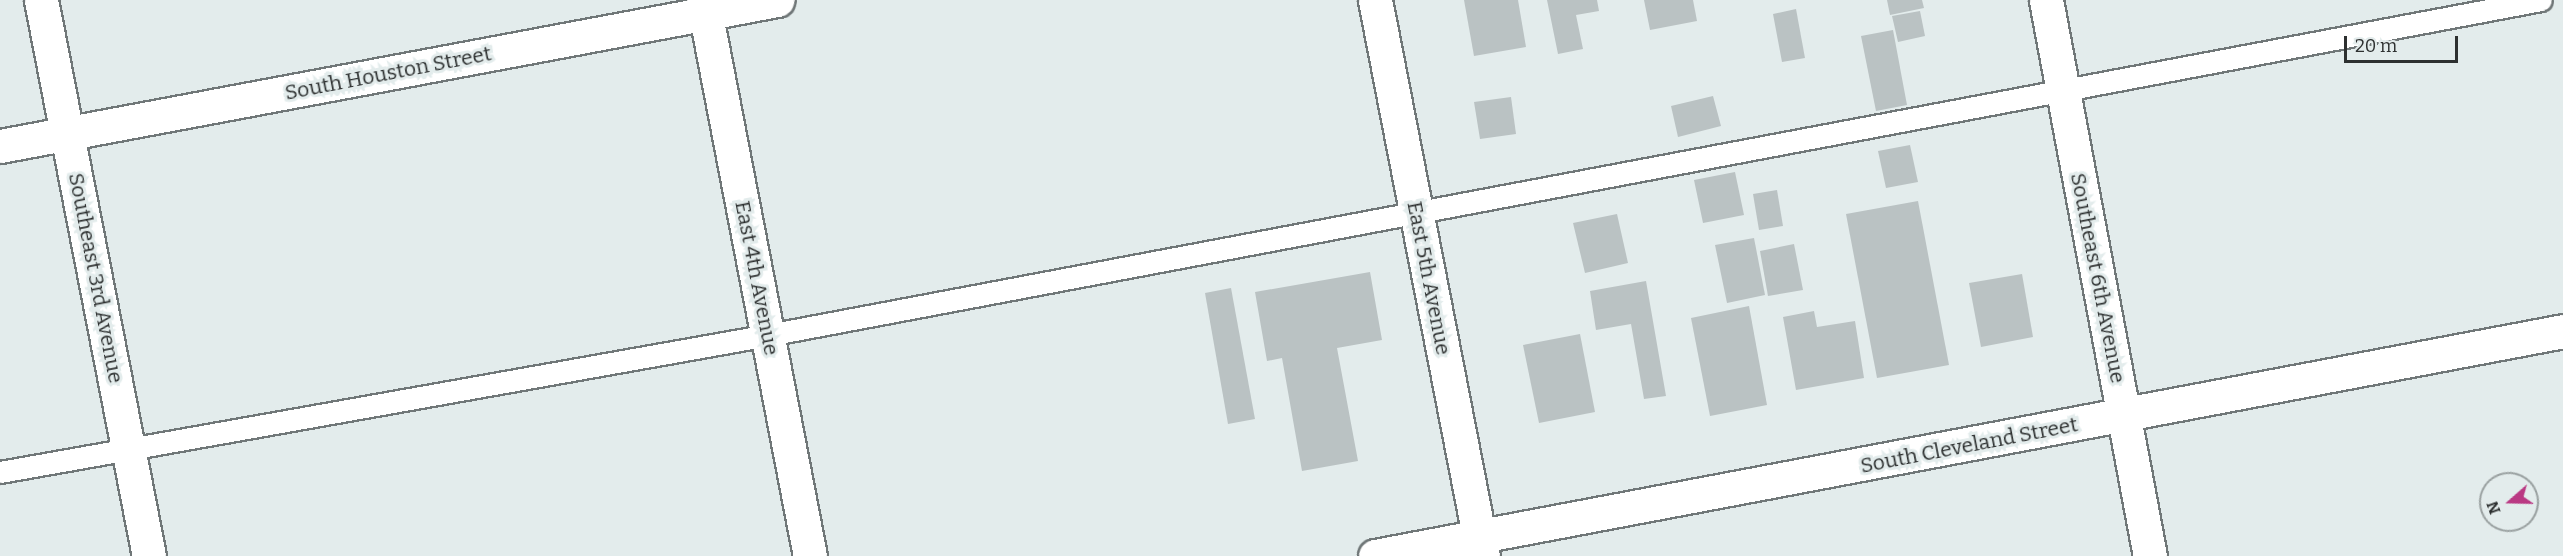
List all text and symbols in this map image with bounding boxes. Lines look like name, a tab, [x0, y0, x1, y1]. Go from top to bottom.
scale bar	[2347, 24, 2461, 62]
text: 20 m	[2355, 35, 2397, 57]
street label: South Houston Street	[283, 41, 493, 105]
street label: Southeast 3rd Avenue	[63, 171, 129, 385]
street label: Southeast 6th Avenue	[2065, 171, 2131, 385]
street label: East 4th Avenue	[730, 199, 784, 357]
street label: East 5th Avenue	[1402, 199, 1456, 357]
street label: South Cleveland Street	[1858, 412, 2080, 478]
north arrow	[2479, 472, 2539, 532]
text: N	[2482, 499, 2505, 517]

